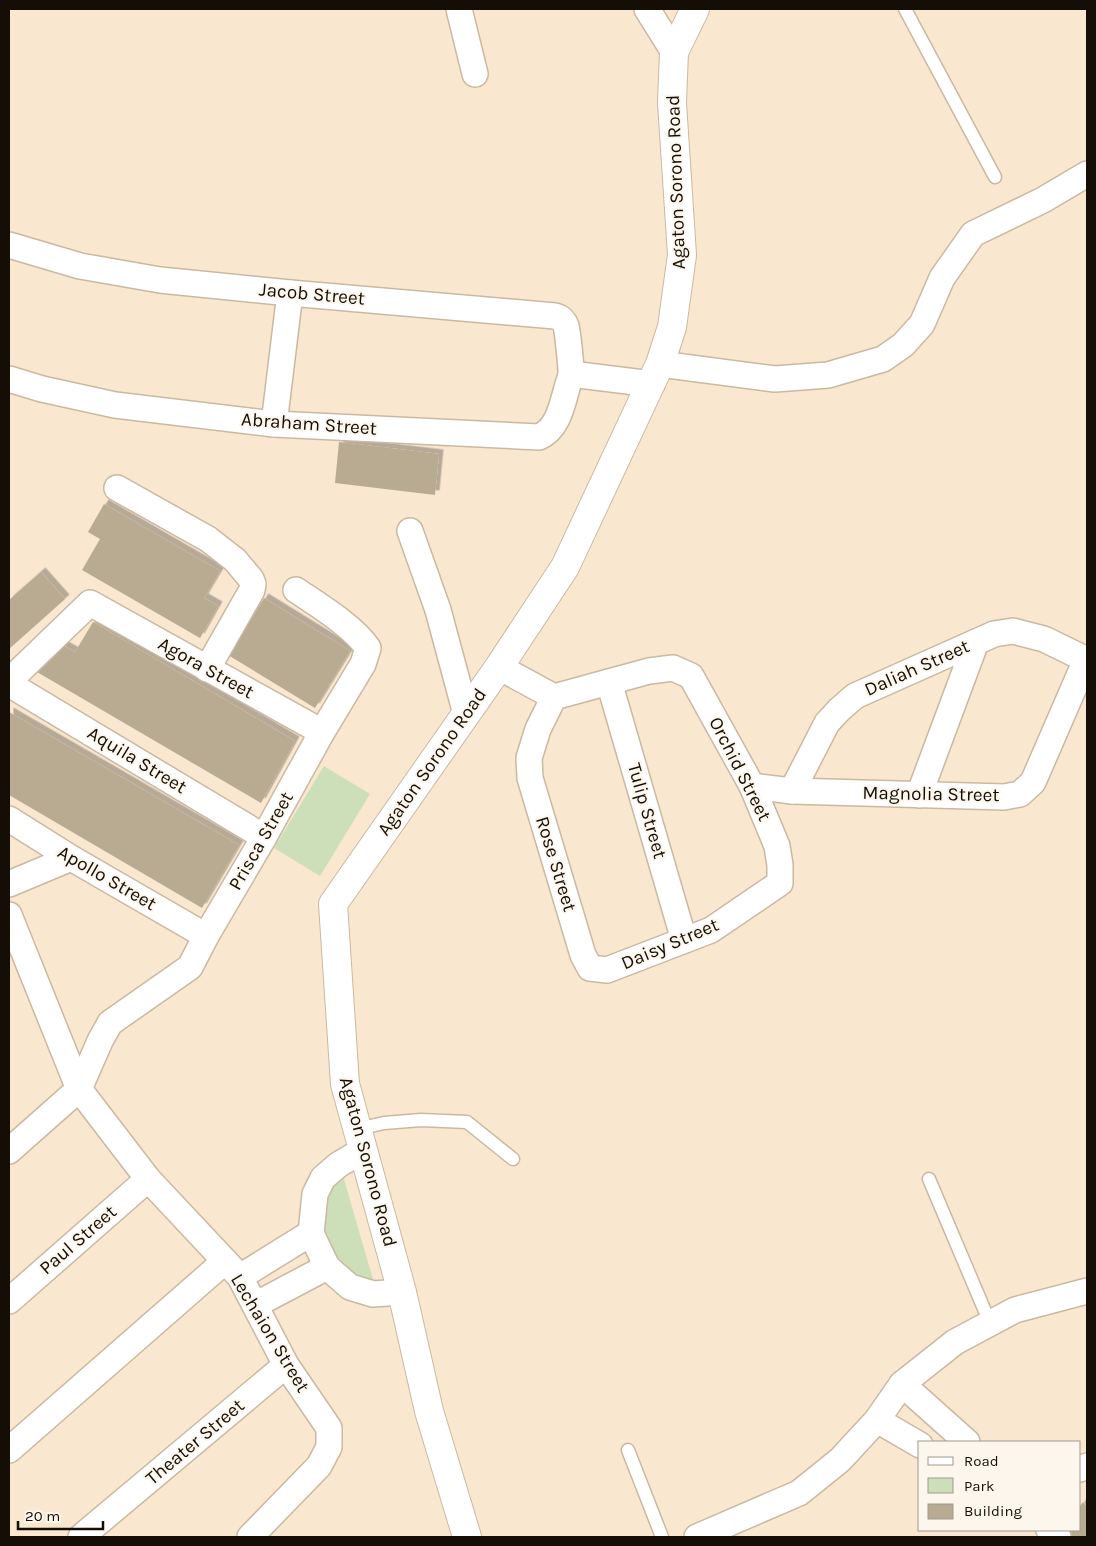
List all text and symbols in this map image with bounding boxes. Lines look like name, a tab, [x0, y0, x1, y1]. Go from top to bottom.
street label: Agaton Sorono Road	[662, 94, 690, 270]
street label: Jacob Street	[258, 278, 366, 310]
street label: Abraham Street	[240, 408, 378, 440]
street label: Agora Street	[154, 633, 258, 703]
street label: Daliah Street	[861, 635, 973, 701]
street label: Agaton Sorono Road	[373, 684, 491, 840]
street label: Orchid Street	[704, 713, 776, 825]
street label: Aquila Street	[83, 722, 191, 798]
street label: Tulip Street	[623, 761, 671, 861]
street label: Magnolia Street	[862, 782, 1000, 806]
street label: Prisca Street	[224, 788, 298, 894]
street label: Rose Street	[531, 814, 581, 914]
street label: Apollo Street	[54, 841, 160, 915]
street label: Daisy Street	[618, 914, 722, 974]
street label: Agaton Sorono Road	[335, 1075, 401, 1249]
street label: Paul Street	[35, 1201, 121, 1279]
street label: Lechaion Street	[226, 1270, 314, 1396]
street label: Theater Street	[141, 1394, 249, 1490]
legend	[918, 1441, 1081, 1531]
text: Road	[964, 1452, 999, 1470]
text: Park	[964, 1477, 994, 1495]
scale bar	[18, 1498, 102, 1530]
text: Building	[964, 1502, 1022, 1520]
text: 20 m	[25, 1507, 60, 1525]

